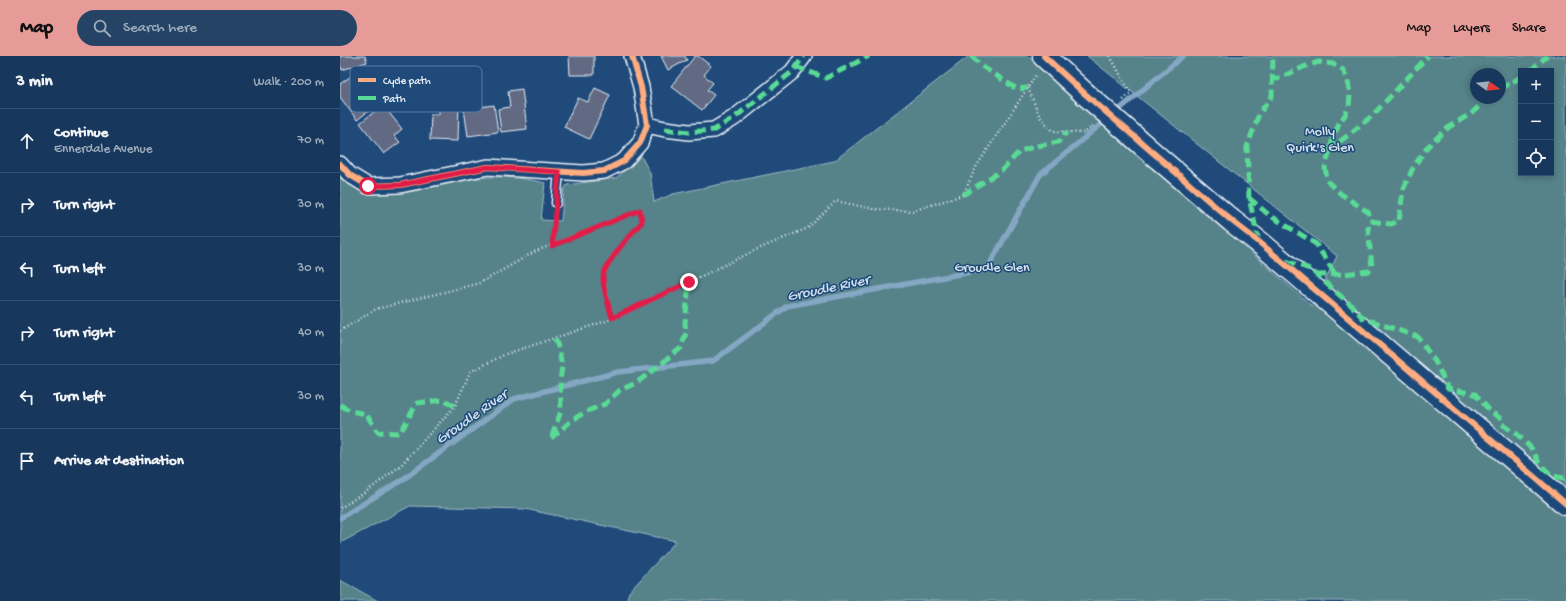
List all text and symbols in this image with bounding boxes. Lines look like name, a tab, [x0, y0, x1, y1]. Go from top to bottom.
search box	[77, 10, 357, 46]
text: Map	[20, 17, 53, 40]
icon: search	[91, 17, 113, 39]
text: Search here	[123, 19, 197, 37]
text: Map	[1407, 20, 1431, 37]
text: Layers	[1453, 20, 1490, 37]
text: Share	[1512, 20, 1546, 37]
legend	[350, 66, 482, 112]
north arrow	[1470, 68, 1506, 104]
map controls	[1518, 68, 1554, 176]
button: +	[1518, 68, 1554, 104]
text: 3 min	[16, 72, 53, 92]
text: Walk · 200 m	[253, 75, 324, 90]
text: Cycle path	[383, 76, 431, 88]
text: Path	[382, 94, 406, 106]
button: −	[1518, 104, 1554, 140]
text: Continue	[54, 124, 108, 142]
park label: Molly Quirk's Glen	[1286, 124, 1354, 157]
icon: ahead	[16, 130, 38, 152]
text: 70 m	[298, 133, 324, 148]
button: locate	[1518, 140, 1554, 176]
text: Ennerdale Avenue	[54, 142, 152, 157]
route start	[359, 177, 377, 195]
icon: right	[16, 194, 38, 216]
text: Turn right	[54, 196, 114, 214]
text: 30 m	[298, 197, 324, 212]
icon: left	[16, 258, 38, 280]
text: Turn left	[54, 260, 105, 278]
park label: Groudle Glen	[954, 260, 1030, 277]
text: 30 m	[298, 261, 324, 276]
water label: Groudle River	[786, 271, 874, 306]
route end	[680, 273, 698, 291]
icon: right	[16, 322, 38, 344]
text: Turn right	[54, 324, 114, 342]
text: 40 m	[298, 325, 324, 340]
water label: Groudle River	[433, 385, 514, 449]
icon: left	[16, 386, 38, 408]
text: Turn left	[54, 388, 105, 406]
text: 30 m	[298, 389, 324, 404]
icon: arrive	[16, 450, 38, 472]
text: Arrive at destination	[54, 452, 184, 470]

